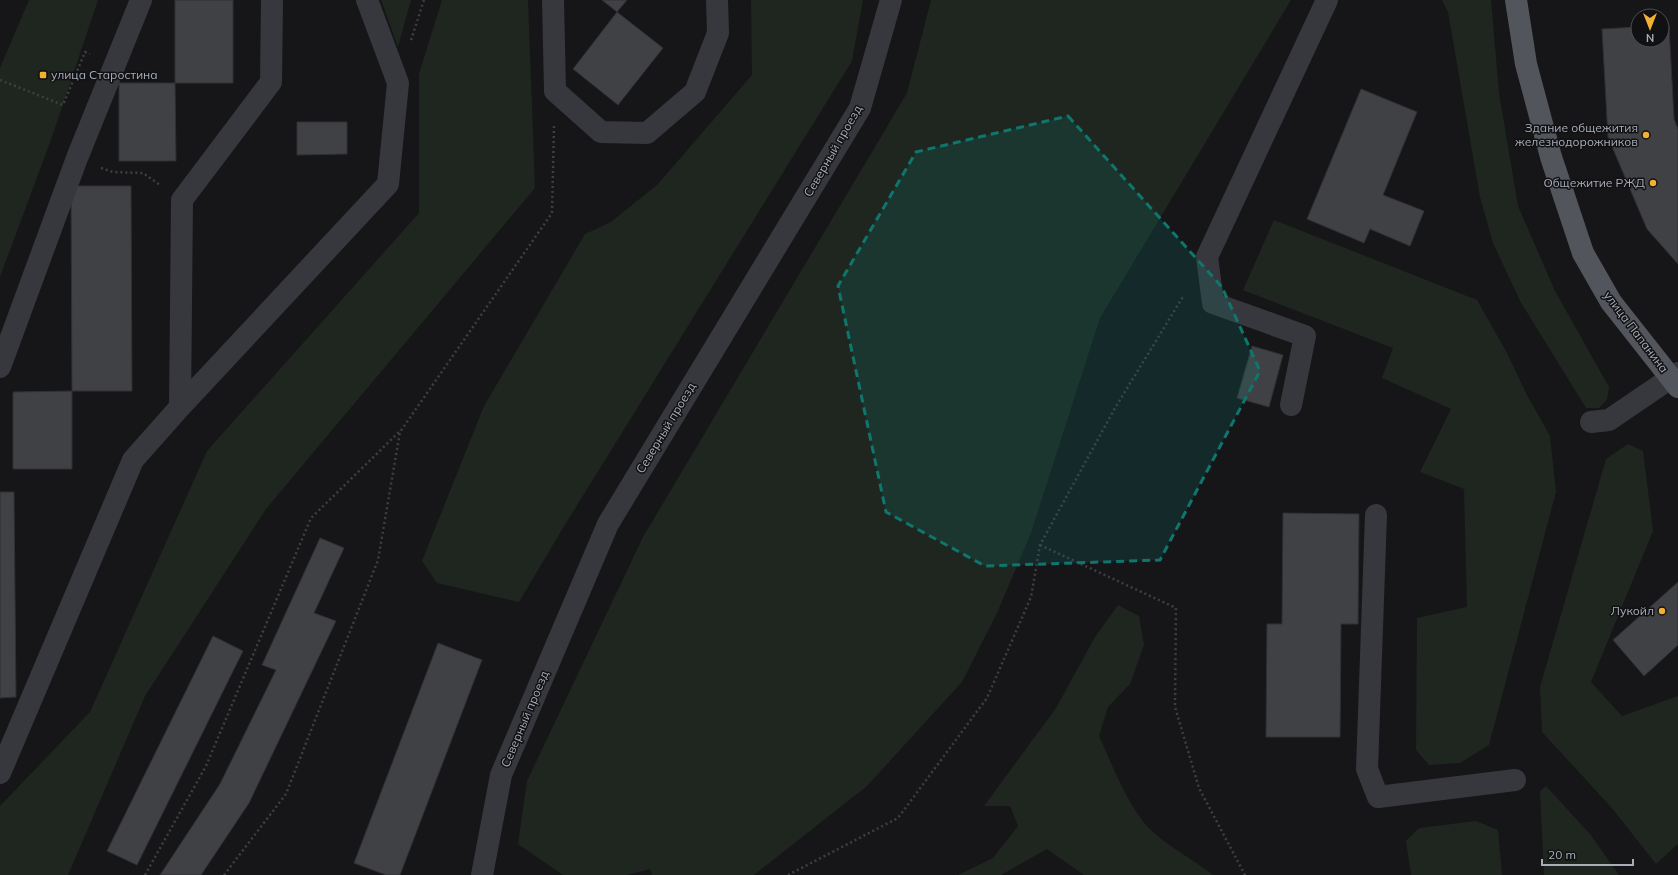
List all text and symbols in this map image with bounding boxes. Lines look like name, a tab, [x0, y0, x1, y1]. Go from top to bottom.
north arrow	[1630, 8, 1670, 48]
text: N	[1646, 31, 1654, 45]
place label: улица Старостина	[51, 67, 158, 82]
marker: улица Старостина	[38, 70, 48, 80]
street label: Северный проезд	[800, 102, 865, 199]
place label: Здание общежития железнодорожников	[1515, 120, 1638, 149]
marker: Здание общежития железнодорожников	[1641, 130, 1651, 140]
place label: Общежитие РЖД	[1543, 175, 1645, 190]
marker: Общежитие РЖД	[1648, 178, 1658, 188]
street label: улица Папанина	[1601, 288, 1672, 375]
street label: Северный проезд	[633, 380, 699, 476]
place label: Лукойл	[1611, 603, 1654, 618]
marker: Лукойл	[1657, 606, 1667, 616]
street label: Северный проезд	[497, 668, 552, 769]
scale bar	[1542, 841, 1633, 867]
text: 20 m	[1548, 847, 1576, 862]

